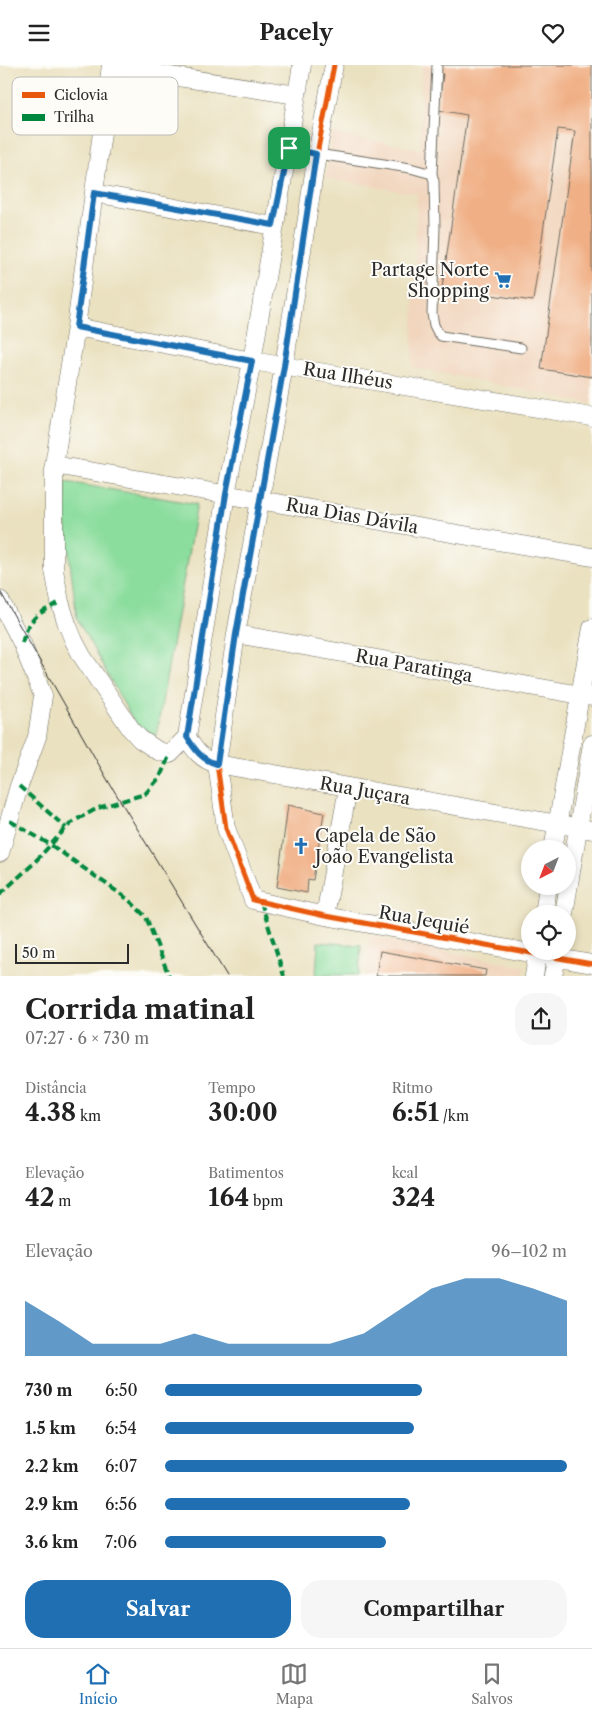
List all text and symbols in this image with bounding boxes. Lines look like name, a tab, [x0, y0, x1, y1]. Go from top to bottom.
icon: menu	[25, 19, 53, 47]
text: Pacely	[259, 19, 333, 46]
icon: heart	[539, 19, 567, 47]
legend	[12, 77, 178, 135]
text: Ciclovia	[54, 86, 109, 104]
text: Trilha	[54, 108, 95, 126]
pin	[268, 127, 310, 169]
icon: arrive	[275, 134, 303, 162]
place label: Partage Norte Shopping	[371, 259, 489, 302]
supermarket icon: Partage Norte Shopping	[493, 270, 513, 290]
street label: Rua Ilhéus	[301, 358, 395, 394]
street label: Rua Dias Dávila	[284, 494, 420, 539]
street label: Rua Paratinga	[354, 645, 475, 687]
street label: Rua Juçara	[318, 772, 413, 810]
place label: Capela de São João Evangelista	[312, 825, 454, 868]
church icon: Capela de São João Evangelista	[291, 836, 311, 856]
north arrow	[521, 840, 576, 895]
map controls	[521, 840, 576, 960]
street label: Rua Jequié	[377, 901, 471, 939]
button: locate	[521, 905, 576, 960]
scale bar	[15, 941, 129, 964]
text: 50 m	[22, 944, 55, 962]
text: Corrida matinal	[25, 992, 255, 1026]
button: share	[515, 993, 567, 1045]
text: 07:27 · 6 × 730 m	[25, 1028, 149, 1048]
text: Distância	[25, 1079, 87, 1097]
text: Tempo	[208, 1079, 256, 1097]
text: Ritmo	[392, 1079, 433, 1097]
text: 4.38	[25, 1097, 76, 1128]
text: 30:00	[208, 1097, 278, 1128]
text: 6:51	[392, 1097, 439, 1128]
text: km	[76, 1107, 101, 1125]
text: /km	[439, 1107, 469, 1125]
text: Elevação	[25, 1164, 84, 1182]
text: Batimentos	[208, 1164, 284, 1182]
text: kcal	[392, 1164, 418, 1182]
text: 42	[25, 1182, 55, 1213]
text: 164	[208, 1182, 249, 1213]
text: 324	[392, 1182, 435, 1213]
text: m	[55, 1192, 71, 1210]
text: bpm	[249, 1192, 283, 1210]
text: Elevação	[25, 1241, 93, 1261]
text: 96–102 m	[491, 1241, 567, 1261]
text: 730 m	[25, 1380, 73, 1400]
text: 6:50	[105, 1380, 138, 1400]
text: 1.5 km	[25, 1418, 76, 1438]
text: 6:54	[105, 1418, 137, 1438]
text: 2.2 km	[25, 1456, 79, 1476]
text: 6:07	[105, 1456, 137, 1476]
text: 2.9 km	[25, 1494, 79, 1514]
text: 6:56	[105, 1494, 137, 1514]
text: 3.6 km	[25, 1532, 79, 1552]
text: 7:06	[105, 1532, 137, 1552]
button: Salvar	[25, 1580, 291, 1638]
button: Compartilhar	[301, 1580, 567, 1638]
tab: Início	[79, 1660, 118, 1708]
tab: Mapa	[276, 1660, 313, 1708]
tab: Salvos	[471, 1660, 513, 1708]

